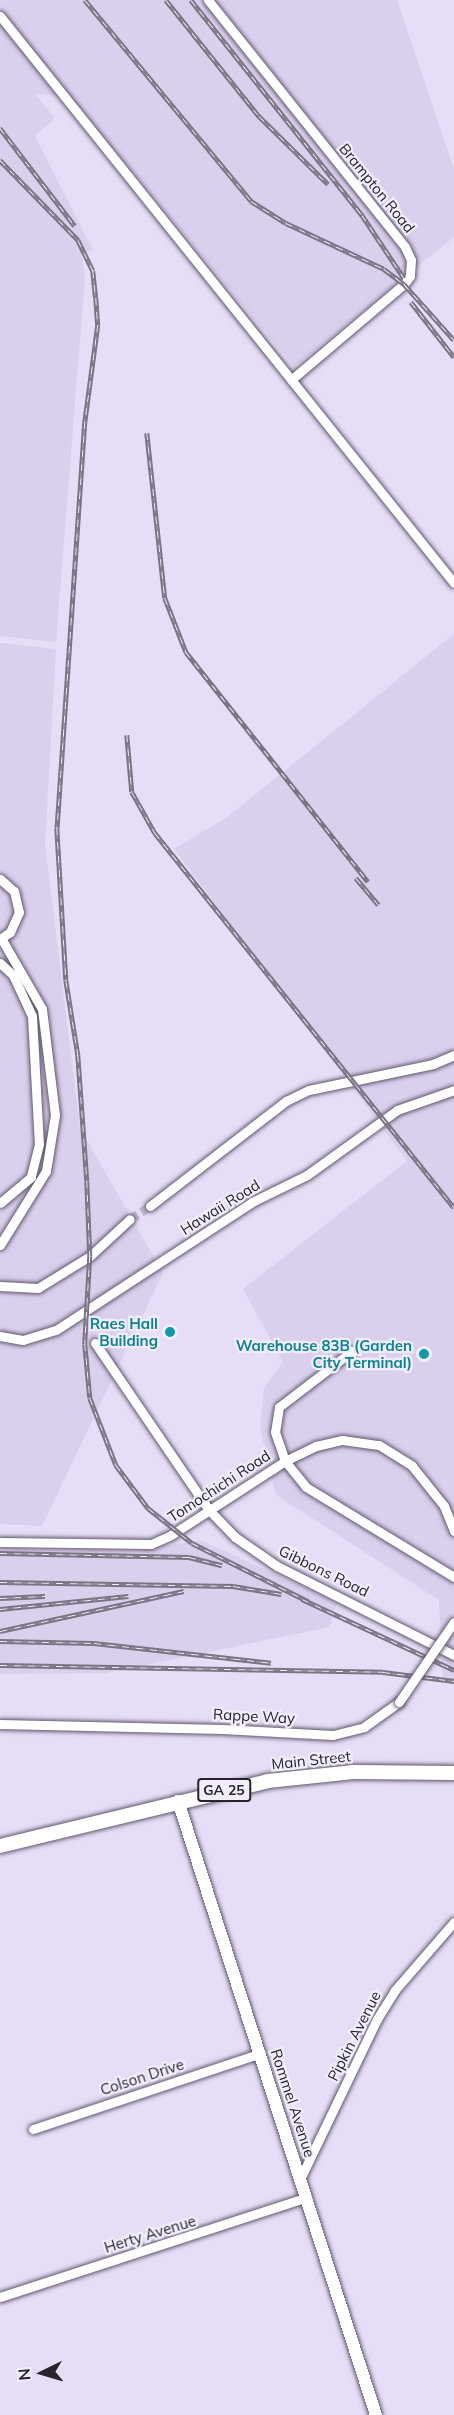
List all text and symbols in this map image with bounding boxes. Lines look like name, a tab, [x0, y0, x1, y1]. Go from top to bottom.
street label: Brampton Road	[335, 140, 419, 236]
street label: Hawaii Road	[177, 1175, 263, 1239]
place label: Raes Hall Building	[90, 1314, 158, 1349]
marker: Raes Hall Building	[163, 1325, 177, 1339]
place label: Warehouse 83B (Garden City Terminal)	[236, 1336, 412, 1371]
marker: Warehouse 83B (Garden City Terminal)	[417, 1347, 431, 1361]
street label: Tomochichi Road	[164, 1446, 274, 1526]
street label: Gibbons Road	[276, 1541, 372, 1601]
street label: Rappe Way	[213, 1705, 295, 1727]
street label: Main Street	[270, 1747, 352, 1773]
road number: GA 25	[197, 1779, 251, 1801]
street label: Pipkin Avenue	[324, 1988, 384, 2084]
street label: Rommel Avenue	[267, 2046, 319, 2160]
street label: Colson Drive	[98, 2055, 186, 2099]
street label: Herty Avenue	[102, 2212, 198, 2256]
north arrow	[12, 2343, 72, 2403]
text: N	[14, 2368, 35, 2381]

